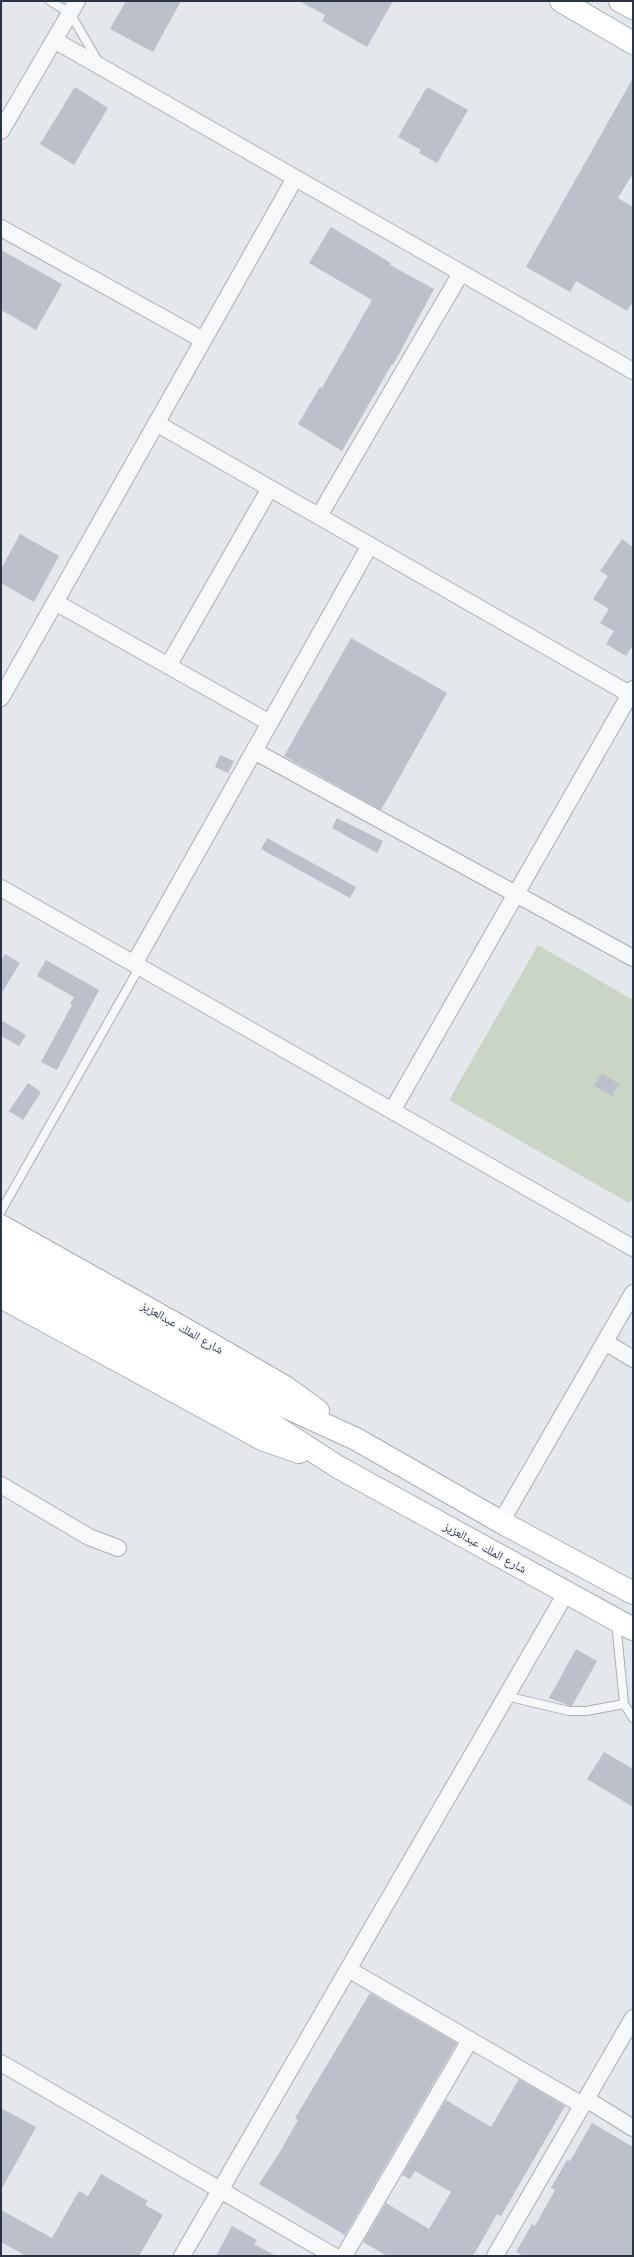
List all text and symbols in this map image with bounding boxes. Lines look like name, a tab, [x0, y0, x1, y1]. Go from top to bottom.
street label: شارع الملك عبدالعزيز	[138, 1299, 226, 1357]
street label: شارع الملك عبدالعزيز	[441, 1519, 529, 1577]

